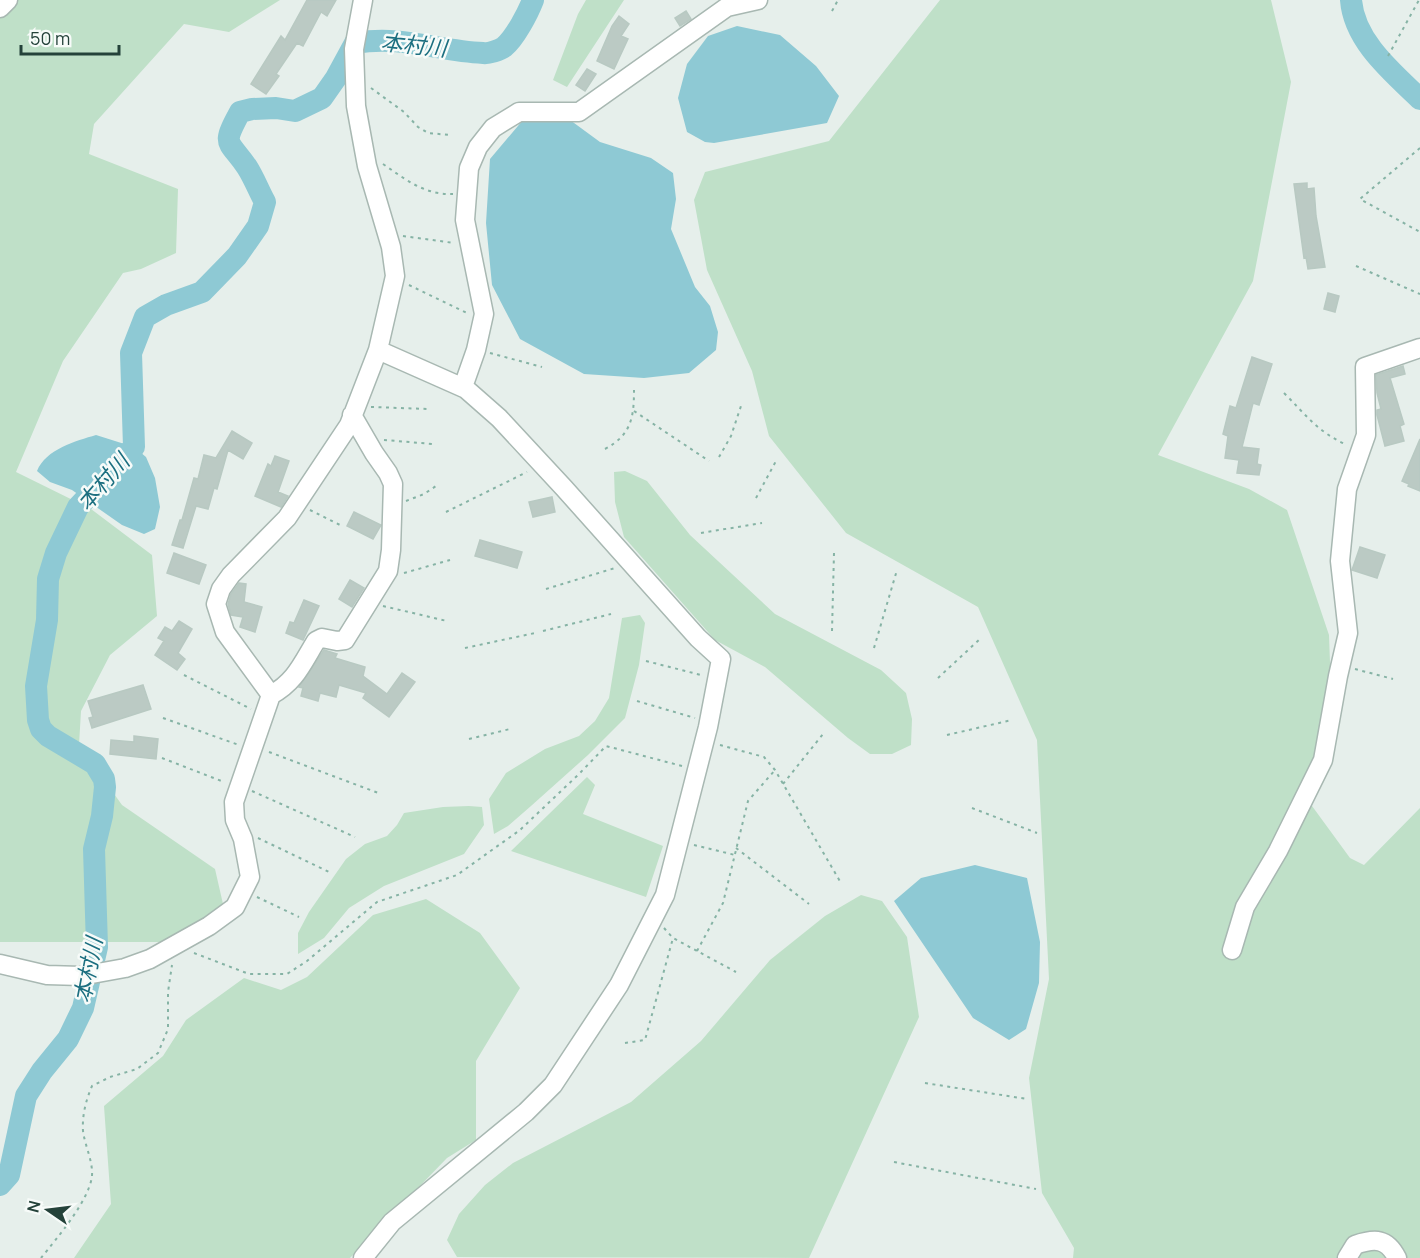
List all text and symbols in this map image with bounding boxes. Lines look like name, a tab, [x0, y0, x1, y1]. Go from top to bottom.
scale bar	[21, 18, 118, 56]
text: 50 m	[30, 26, 70, 50]
water label: 本村川	[380, 27, 450, 64]
water label: 本村川	[70, 446, 137, 517]
water label: 本村川	[67, 933, 109, 1005]
north arrow	[18, 1180, 78, 1240]
text: N	[21, 1198, 46, 1215]

